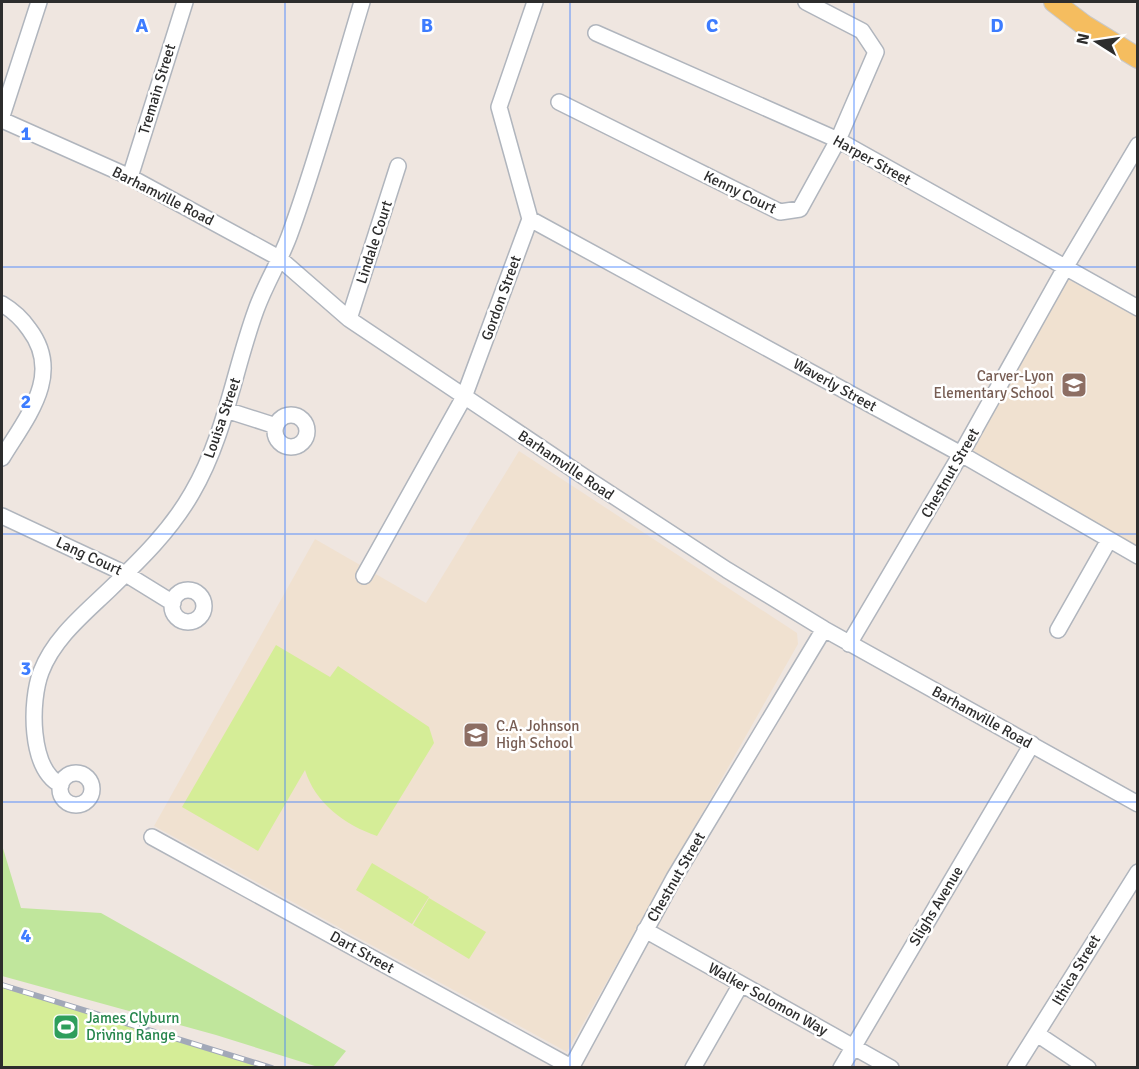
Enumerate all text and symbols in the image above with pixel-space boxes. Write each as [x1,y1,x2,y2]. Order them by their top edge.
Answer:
north arrow [1067,12,1127,72]
text: A [136,13,149,38]
text: B [421,13,433,38]
text: C [706,13,718,38]
text: D [990,13,1004,38]
text: N [1072,32,1094,47]
street label: Tremain Street [135,42,179,136]
text: 1 [21,121,32,146]
street label: Harper Street [830,131,914,189]
street label: Barhamville Road [109,163,217,229]
street label: Kenny Court [701,167,779,217]
street label: Lindale Court [352,198,396,286]
street label: Gordon Street [477,253,525,343]
street label: Waverly Street [790,355,880,415]
place label: Carver-Lyon Elementary School [933,367,1054,402]
school or university icon: Carver-Lyon Elementary School [1059,370,1089,400]
street label: Louisa Street [200,375,244,461]
text: 2 [21,389,31,414]
street label: Chestnut Street [917,425,983,521]
street label: Barhamville Road [515,426,617,504]
street label: Lang Court [53,533,125,579]
text: 3 [21,656,31,681]
street label: Barhamville Road [929,682,1035,752]
place label: C.A. Johnson High School [496,717,579,752]
school or university icon: C.A. Johnson High School [461,720,491,750]
street label: Chestnut Street [643,829,709,925]
street label: Slighs Avenue [905,863,967,949]
text: 4 [21,923,32,948]
street label: Dart Street [327,927,397,977]
street label: Ithica Street [1048,932,1104,1008]
street label: Walker Solomon Way [705,959,831,1039]
place label: James Clyburn Driving Range [86,1009,179,1044]
sports icon: James Clyburn Driving Range [51,1012,81,1042]

